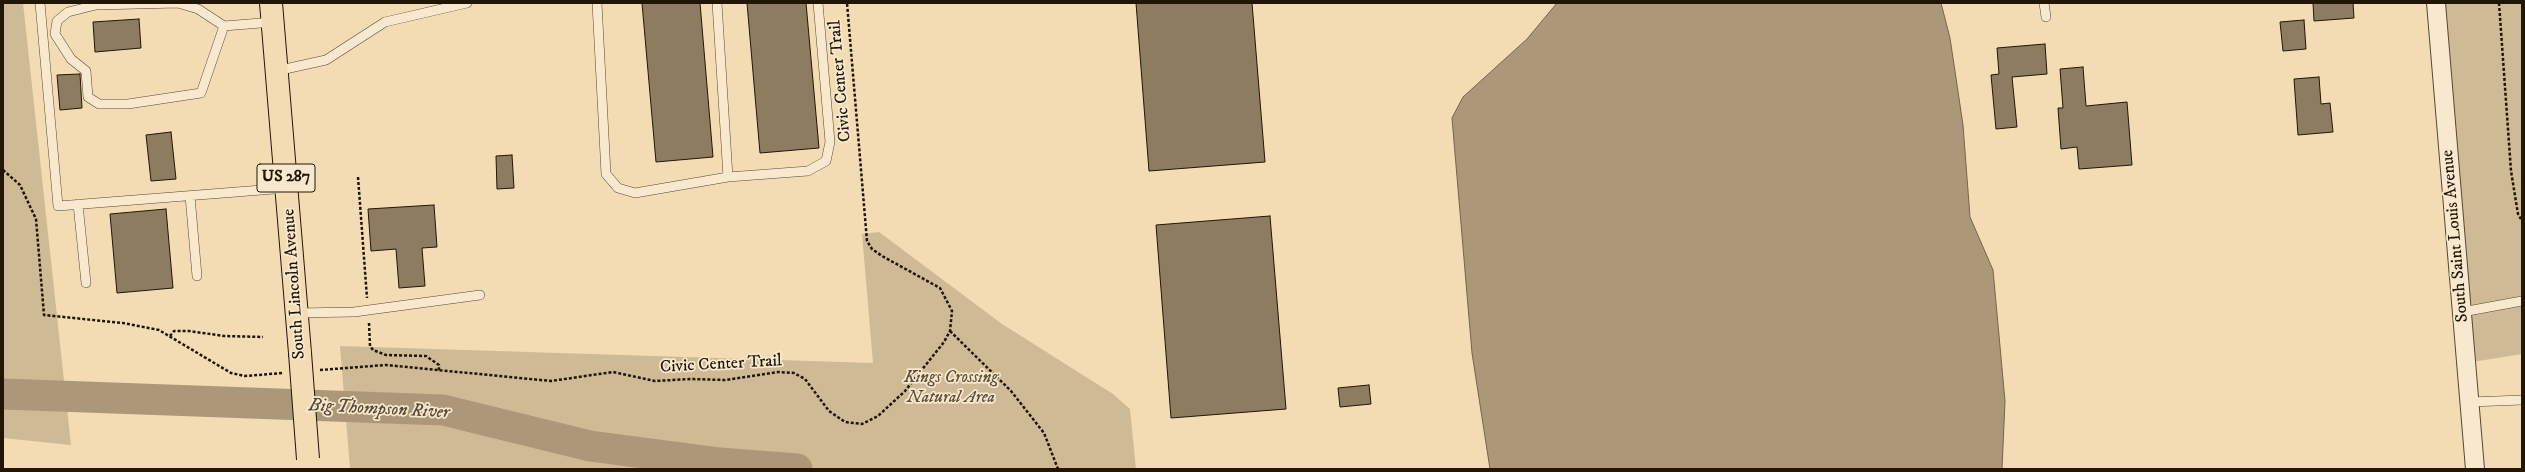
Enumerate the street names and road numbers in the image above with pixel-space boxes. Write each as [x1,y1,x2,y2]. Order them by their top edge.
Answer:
street label: Civic Center Trail [826,19,856,143]
street label: South Saint Louis Avenue [2438,149,2474,323]
road number: US 287 [257,164,315,192]
street label: South Lincoln Avenue [280,208,310,360]
street label: Civic Center Trail [659,352,783,378]

